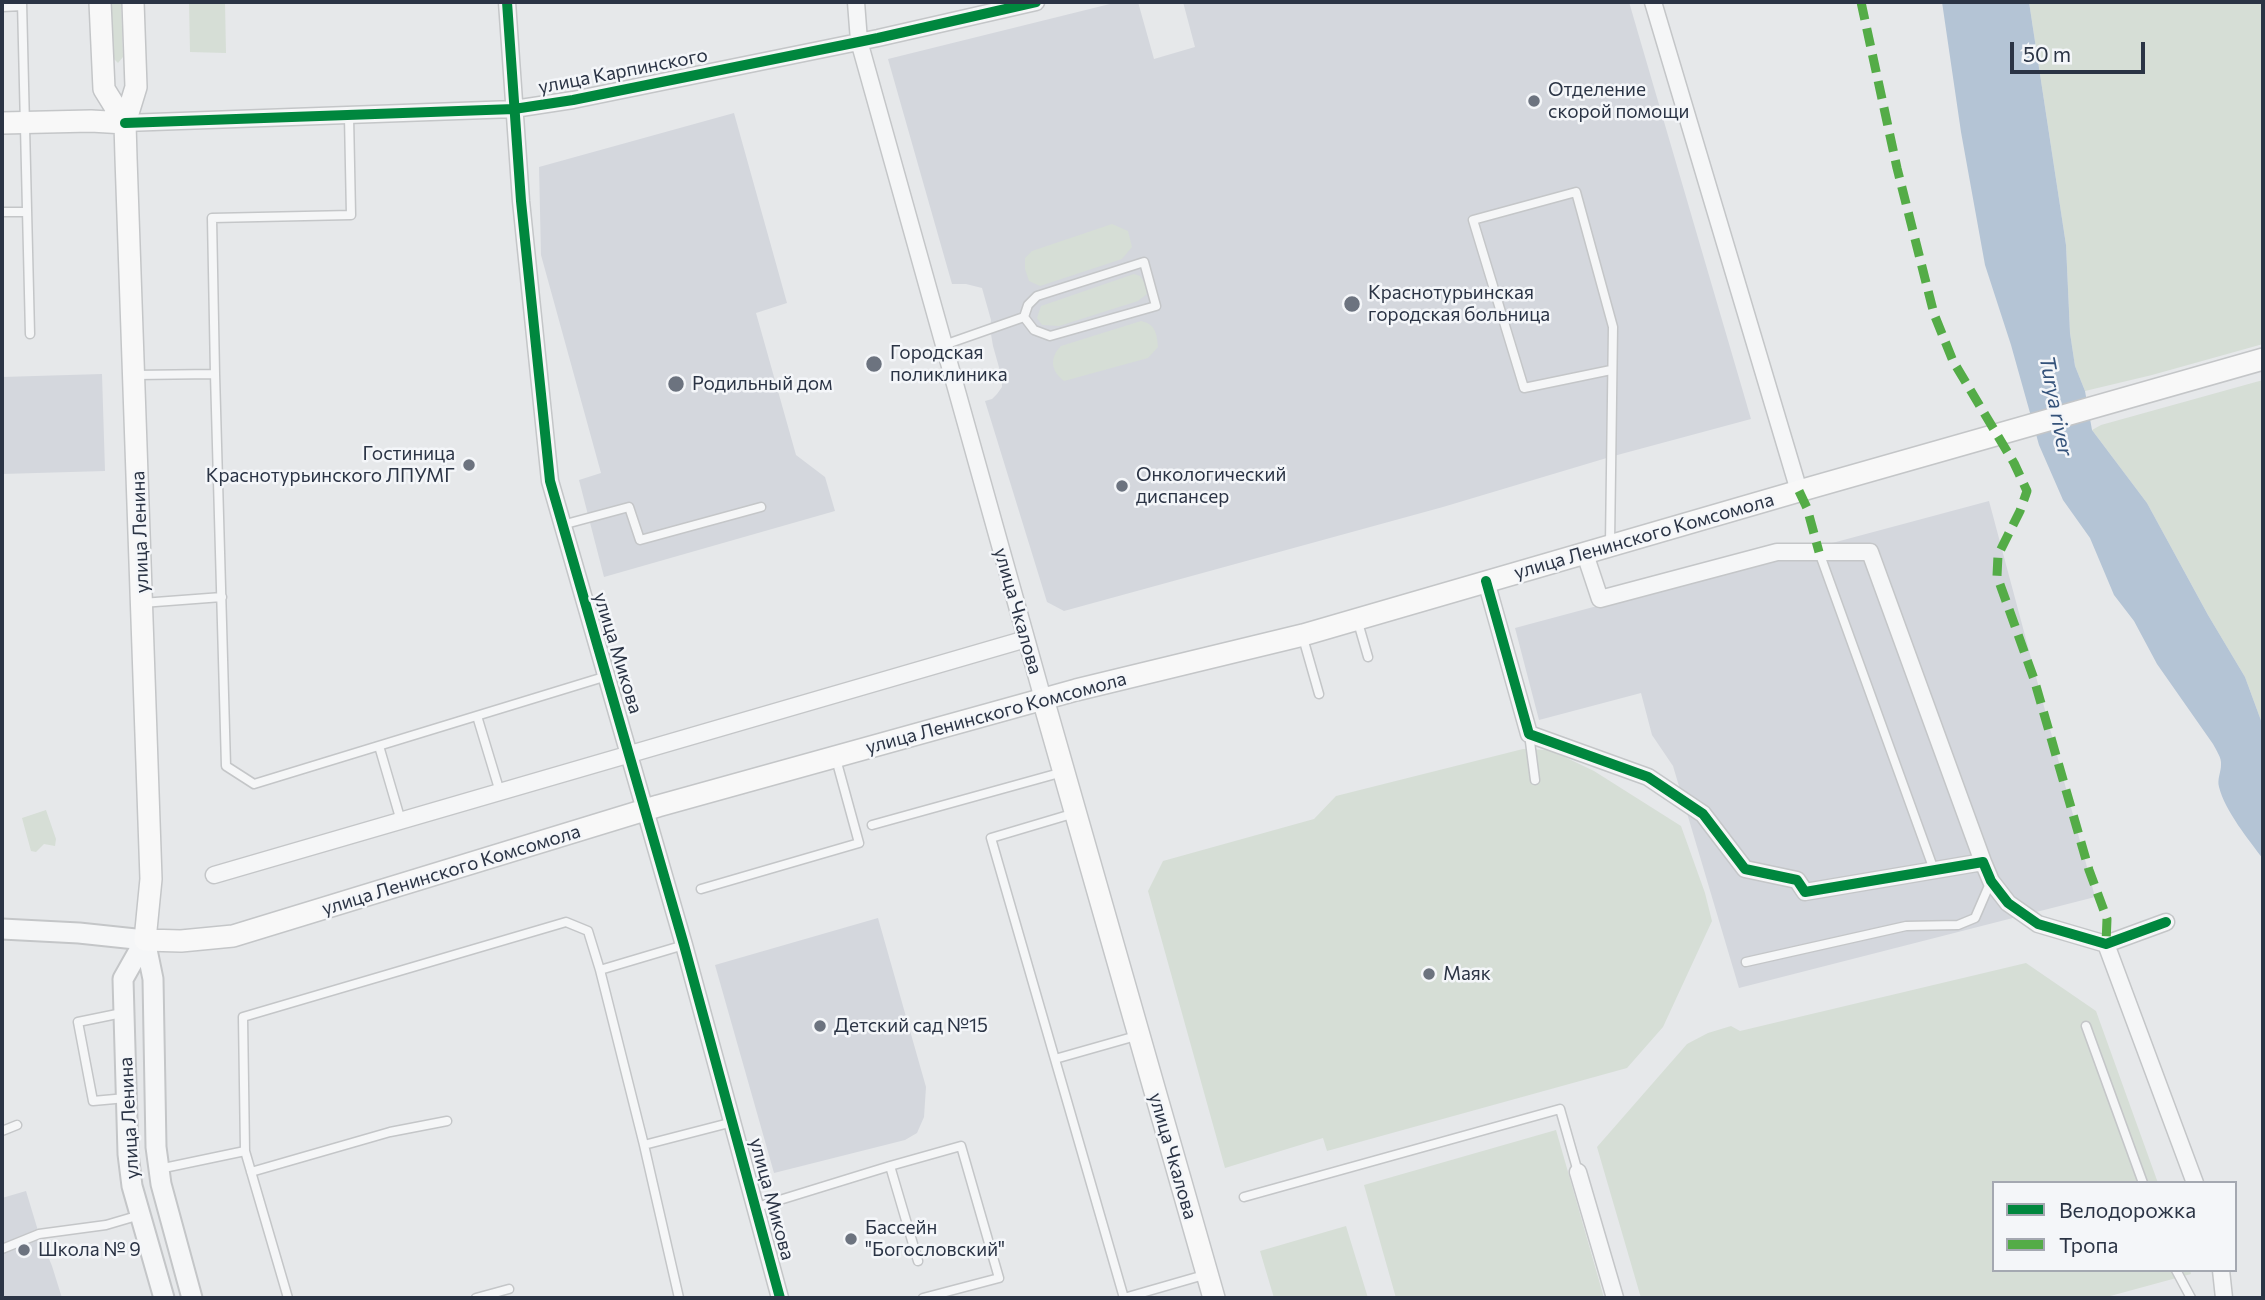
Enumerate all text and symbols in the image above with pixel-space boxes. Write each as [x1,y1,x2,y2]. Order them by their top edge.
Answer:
scale bar [2013,28,2148,72]
text: 50 m [2023,41,2071,66]
street label: улица Карпинского [536,43,710,99]
place label: Отделение скорой помощи [1548,79,1689,123]
marker: Отделение скорой помощи [1526,93,1542,109]
place label: Краснотурьинская городская больница [1368,282,1550,326]
marker: Краснотурьинская городская больница [1342,294,1362,314]
place label: Городская поликлиника [890,342,1008,386]
marker: Городская поликлиника [864,354,884,374]
water label: Turya river [2034,354,2078,458]
place label: Родильный дом [692,373,833,395]
marker: Родильный дом [666,374,686,394]
place label: Гостиница Краснотурьинского ЛПУМГ [206,443,455,487]
marker: Гостиница Краснотурьинского ЛПУМГ [461,457,477,473]
place label: Онкологический диспансер [1136,464,1286,508]
street label: улица Ленина [126,470,154,594]
marker: Онкологический диспансер [1114,478,1130,494]
street label: улица Ленинского Комсомола [1511,488,1777,584]
street label: улица Чкалова [989,545,1047,677]
street label: улица Микова [589,590,647,716]
street label: улица Ленинского Комсомола [863,667,1129,759]
street label: улица Ленинского Комсомола [319,820,583,920]
place label: Маяк [1443,963,1491,985]
marker: Маяк [1421,966,1437,982]
place label: Детский сад №15 [834,1015,988,1037]
marker: Детский сад №15 [812,1018,828,1034]
street label: улица Ленина [114,1056,144,1180]
street label: улица Чкалова [1144,1090,1202,1222]
street label: улица Микова [745,1135,799,1263]
legend [1992,1181,2237,1272]
text: Велодорожка [2059,1197,2196,1222]
place label: Бассейн "Богословский" [865,1217,1005,1261]
marker: Бассейн "Богословский" [843,1231,859,1247]
text: Тропа [2059,1232,2118,1257]
place label: Школа № 9 [38,1239,141,1261]
marker: Школа № 9 [16,1242,32,1258]

